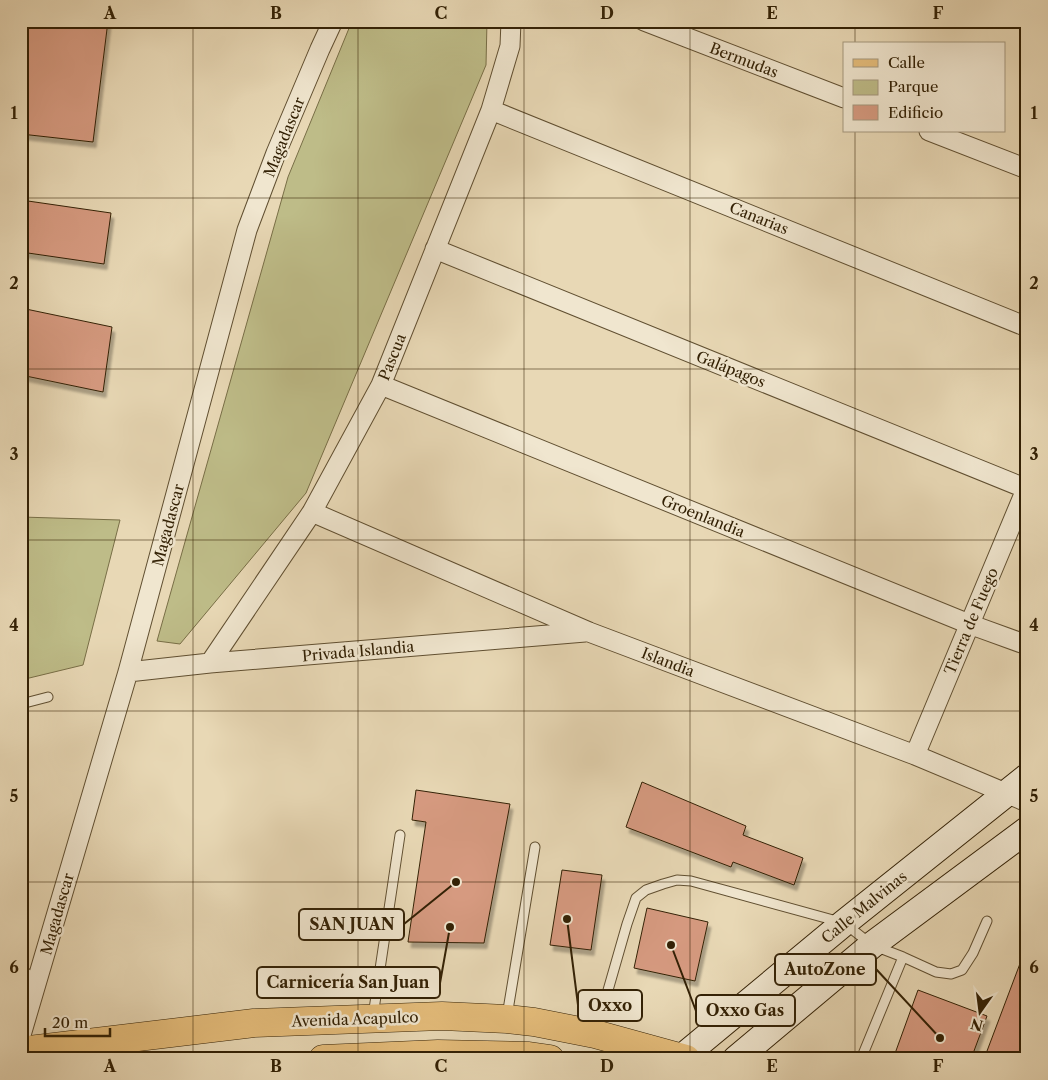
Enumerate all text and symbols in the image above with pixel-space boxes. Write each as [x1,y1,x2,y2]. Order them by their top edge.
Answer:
text: A [103,3,117,23]
text: B [270,3,282,23]
text: C [435,3,447,23]
text: D [600,3,614,23]
text: E [766,3,778,23]
text: F [933,3,944,23]
street label: Bermudas [707,38,781,82]
legend [843,42,1006,132]
text: Calle [888,53,925,72]
text: Parque [888,77,938,96]
street label: Magadascar [259,94,309,180]
text: 1 [10,103,18,123]
text: Edificio [888,103,943,122]
text: 1 [1030,103,1038,123]
street label: Canarias [727,198,791,238]
text: 2 [9,273,19,293]
text: 2 [1029,273,1039,293]
street label: Pascua [374,331,410,383]
street label: Galápagos [694,346,768,392]
text: 3 [9,444,19,464]
text: 3 [1029,444,1039,464]
street label: Magadascar [148,481,188,568]
street label: Groenlandia [658,491,748,541]
street label: Tierra de Fuego [940,565,1002,677]
text: 4 [9,615,19,635]
text: 4 [1029,615,1039,635]
street label: Privada Islandia [301,637,415,665]
street label: Islandia [639,643,697,681]
text: 5 [10,786,19,806]
text: 5 [1030,786,1039,806]
street label: Calle Malvinas [817,867,911,947]
street label: Magadascar [36,870,78,957]
callout: SAN JUAN [299,909,404,940]
text: SAN JUAN [309,914,395,934]
callout: AutoZone [775,954,876,985]
text: 6 [9,957,19,977]
text: 6 [1029,957,1039,977]
text: AutoZone [783,959,866,979]
callout: Carnicería San Juan [257,967,440,998]
text: Carnicería San Juan [266,972,430,992]
north arrow [956,988,1006,1038]
callout: Oxxo [578,990,642,1021]
text: Oxxo [588,995,632,1015]
callout: Oxxo Gas [696,995,795,1026]
text: Oxxo Gas [706,1000,784,1020]
scale bar [45,1005,110,1037]
street label: Avenida Acapulco [290,1007,419,1031]
text: 20 m [52,1013,88,1032]
text: N [969,1014,985,1035]
text: A [103,1056,117,1076]
text: B [270,1056,282,1076]
text: C [435,1056,447,1076]
text: D [600,1056,614,1076]
text: E [766,1056,778,1076]
text: F [933,1056,944,1076]

